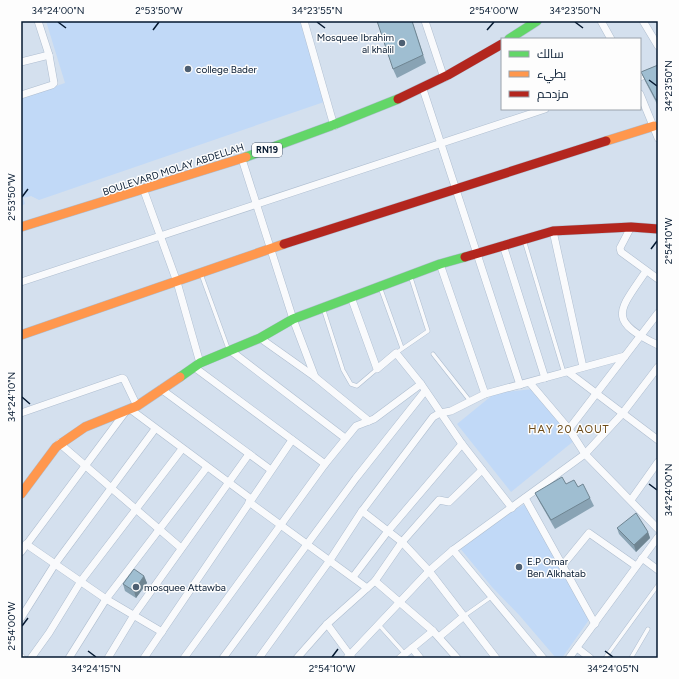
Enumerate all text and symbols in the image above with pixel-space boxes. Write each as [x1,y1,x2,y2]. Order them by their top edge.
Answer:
text: 34°24'00"N [32,4,84,17]
text: 2°53'50"W [135,4,183,17]
text: 34°23'55"N [292,4,342,17]
text: 2°54'00"W [470,4,519,17]
text: 34°23'50"N [549,4,601,17]
place label: Mosquee Ibrahim al khalil [317,31,394,56]
marker: Mosquee Ibrahim al khalil [397,38,407,48]
legend [501,38,641,110]
text: سالك [537,47,564,61]
text: 34°23'50"N [662,60,675,112]
place label: college Bader [196,63,257,76]
marker: college Bader [183,64,193,74]
text: بطيء [537,67,566,84]
text: مزدحم [537,87,569,102]
street label: BOULEVARD MOLAY ABDELLAH [101,140,245,199]
road number: RN19 [252,143,282,157]
text: 2°53'50"W [5,173,18,221]
text: 2°54'10"W [662,217,675,264]
text: 34°24'10"N [5,372,18,422]
district label: HAY 20 AOUT [528,423,610,436]
text: 34°24'00"N [662,464,675,516]
place label: E.P Omar Ben Alkhatab [527,555,586,580]
marker: E.P Omar Ben Alkhatab [514,562,524,572]
place label: mosquee Attawba [144,581,226,594]
marker: mosquee Attawba [131,582,141,592]
text: 2°54'00"W [5,601,18,650]
text: 34°24'15"N [71,662,121,675]
text: 2°54'10"W [309,662,356,675]
text: 34°24'05"N [587,662,639,675]

